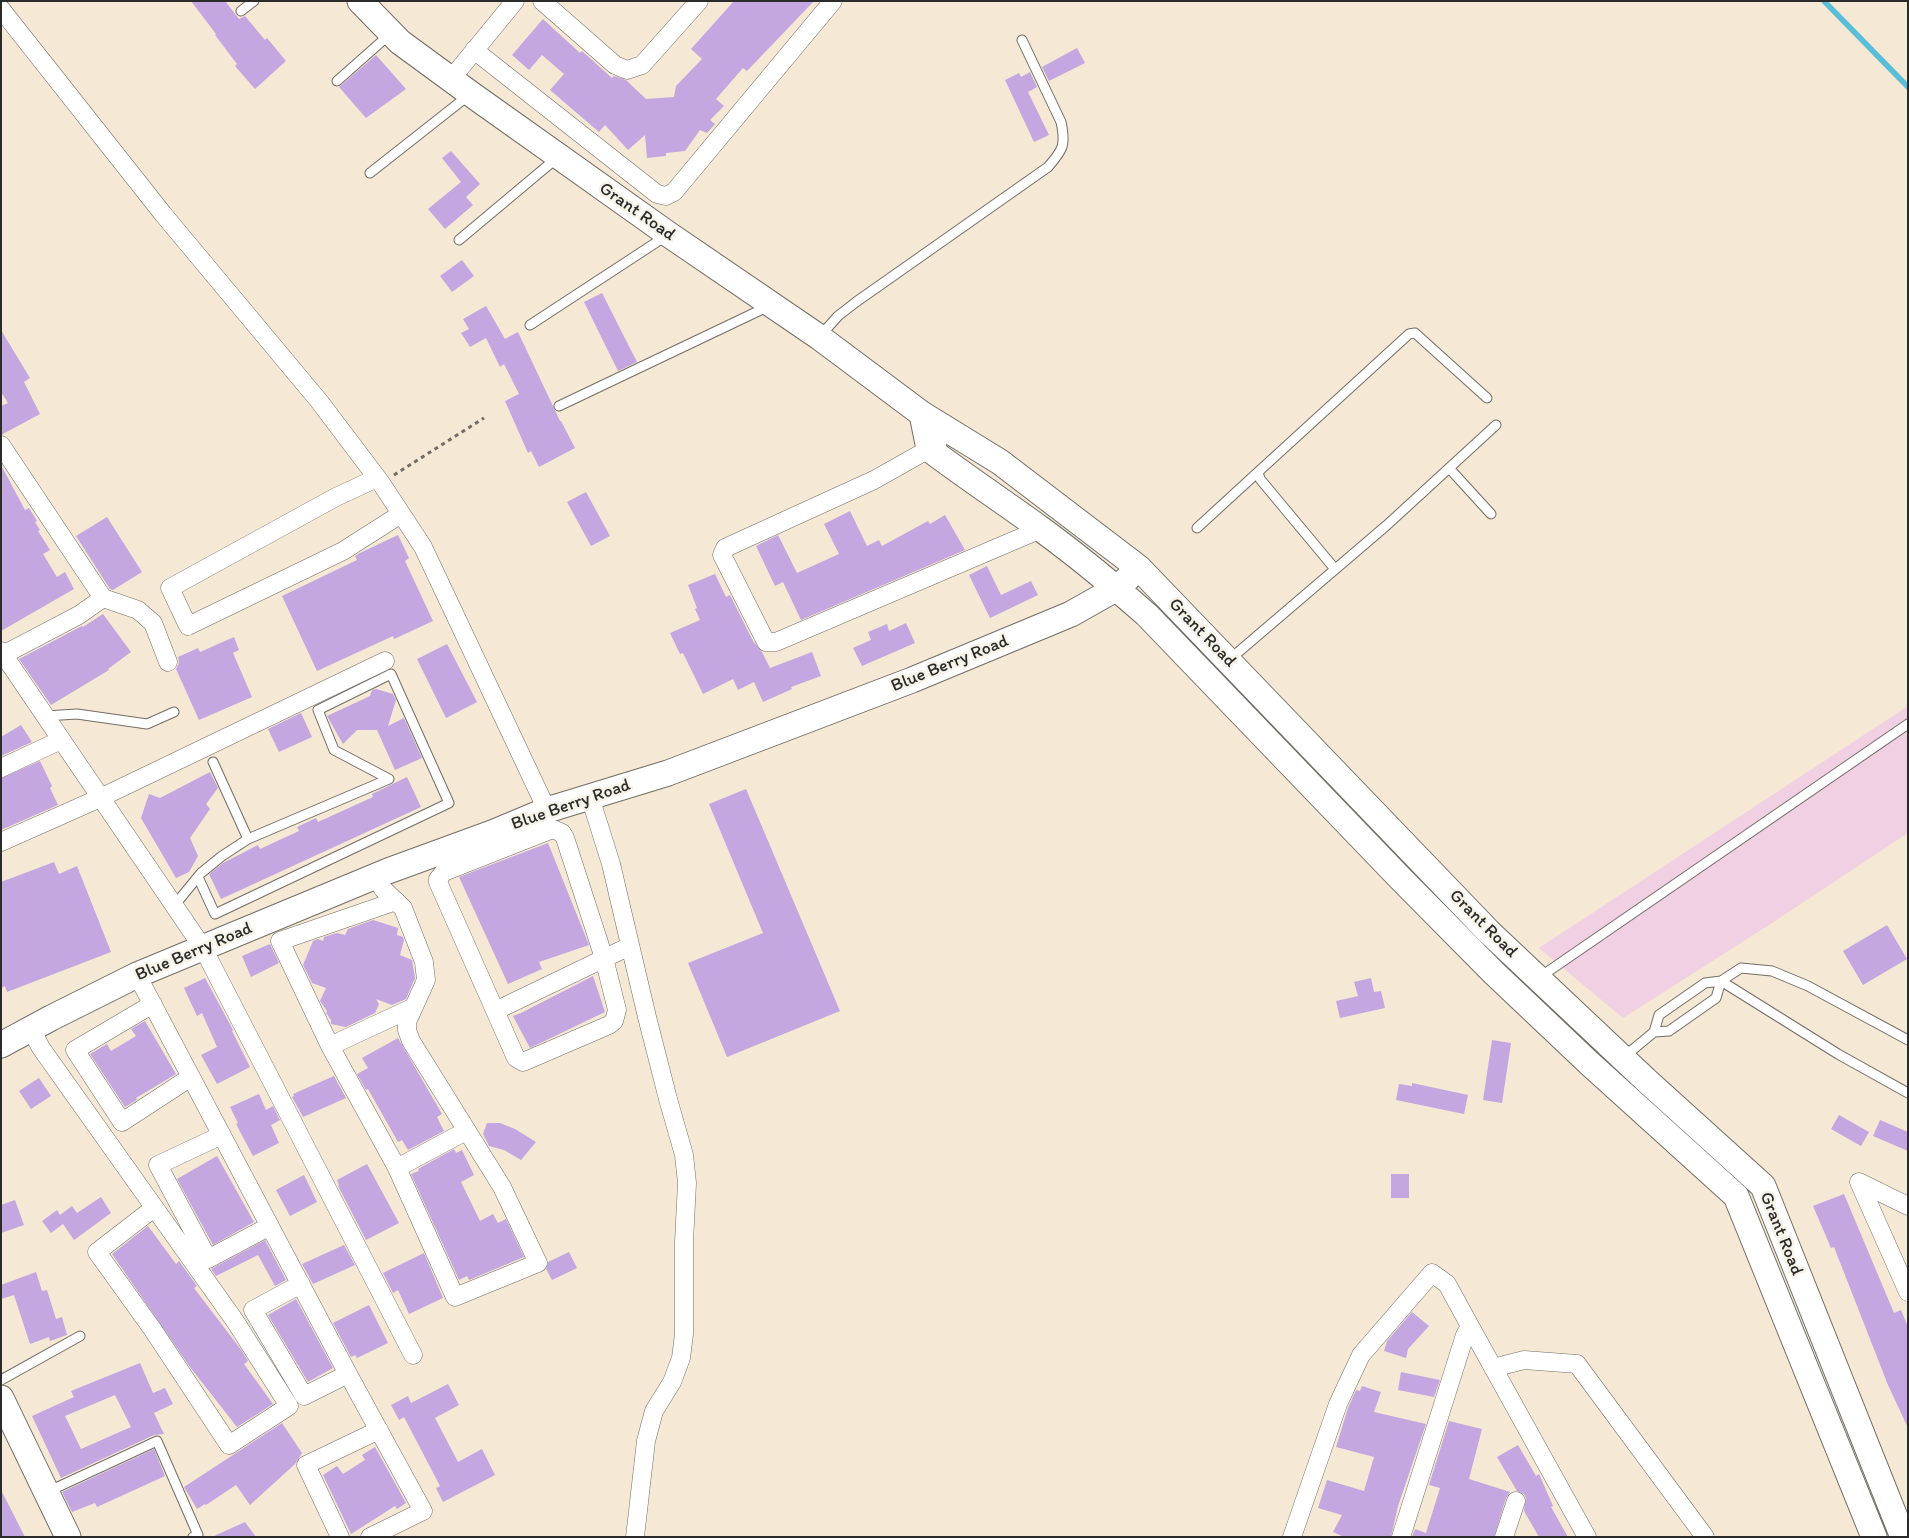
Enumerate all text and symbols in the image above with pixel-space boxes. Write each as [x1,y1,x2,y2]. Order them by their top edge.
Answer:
street label: Grant Road [595,178,679,246]
street label: Grant Road [1164,594,1240,672]
street label: Blue Berry Road [888,631,1012,697]
street label: Blue Berry Road [509,774,633,836]
street label: Grant Road [1444,885,1522,963]
street label: Blue Berry Road [132,918,256,986]
street label: Grant Road [1754,1189,1808,1279]

